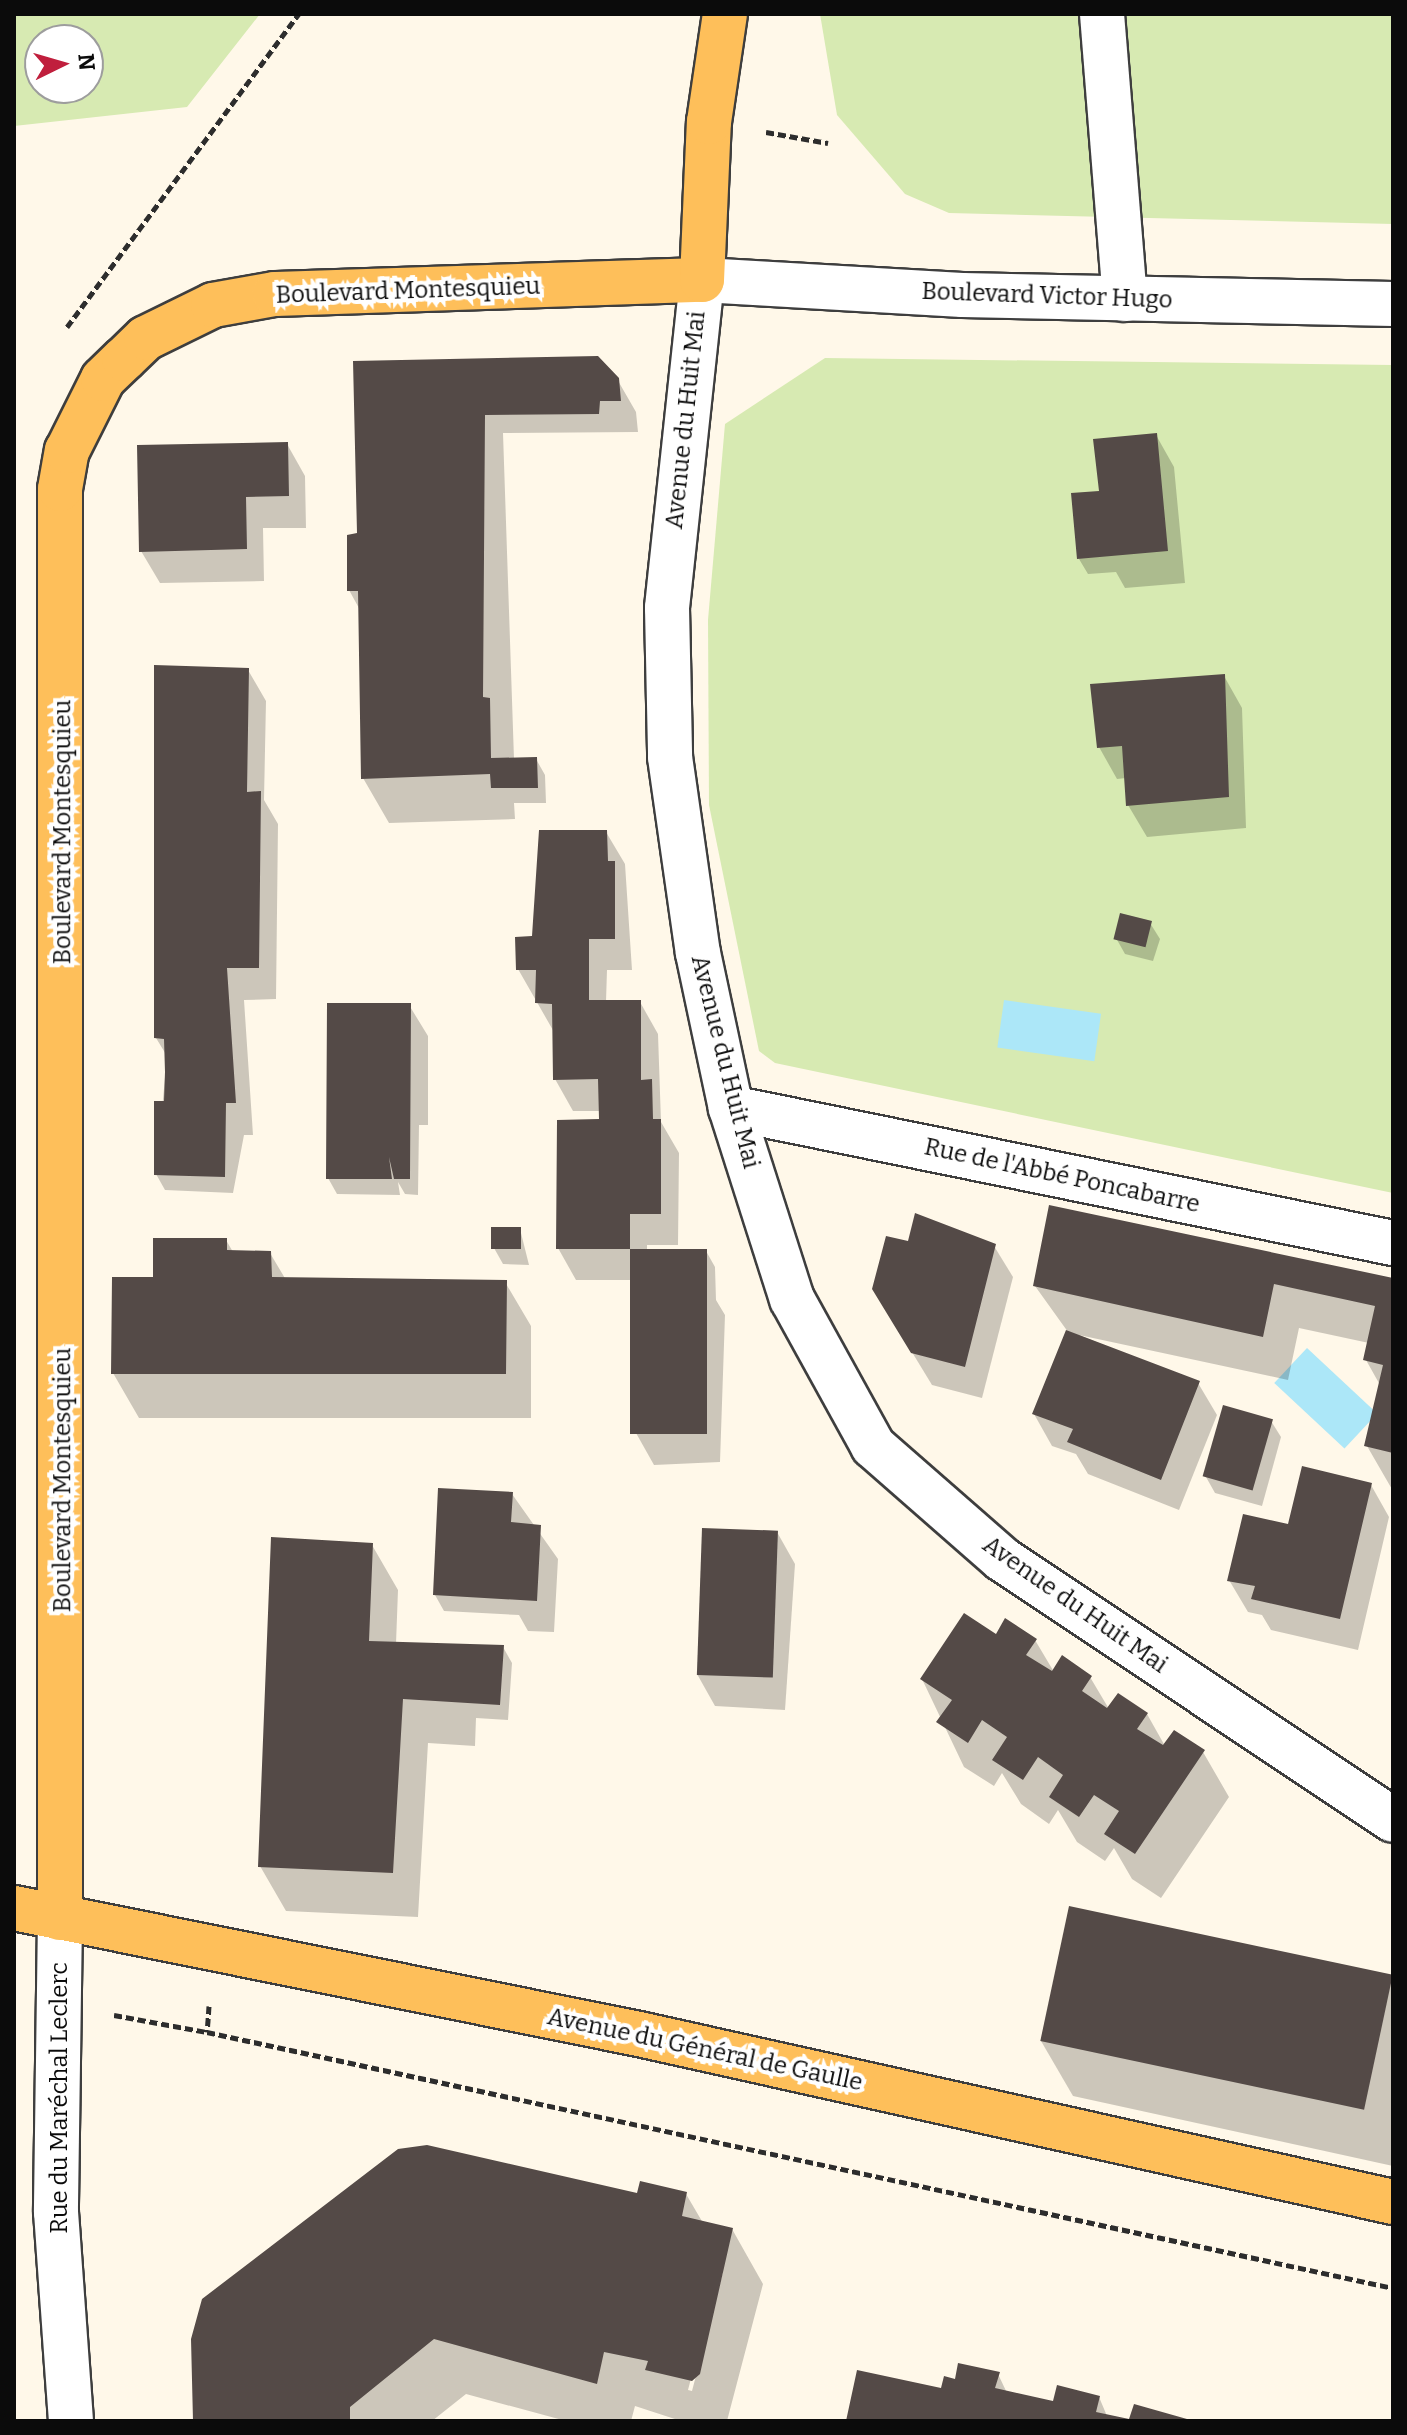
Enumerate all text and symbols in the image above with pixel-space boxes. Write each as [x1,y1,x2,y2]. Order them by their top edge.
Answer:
north arrow [24,24,104,104]
text: N [72,52,101,72]
street label: Boulevard Montesquieu [275,272,541,310]
street label: Boulevard Victor Hugo [921,277,1173,315]
street label: Avenue du Huit Mai [660,310,712,530]
street label: Boulevard Montesquieu [49,700,77,964]
street label: Avenue du Huit Mai [685,952,765,1172]
street label: Rue de l'Abbé Poncabarre [922,1133,1202,1219]
street label: Boulevard Montesquieu [49,1348,77,1612]
street label: Avenue du Huit Mai [977,1530,1173,1680]
street label: Rue du Maréchal Leclerc [46,1962,74,2234]
street label: Avenue du Général de Gaulle [545,2003,865,2097]

